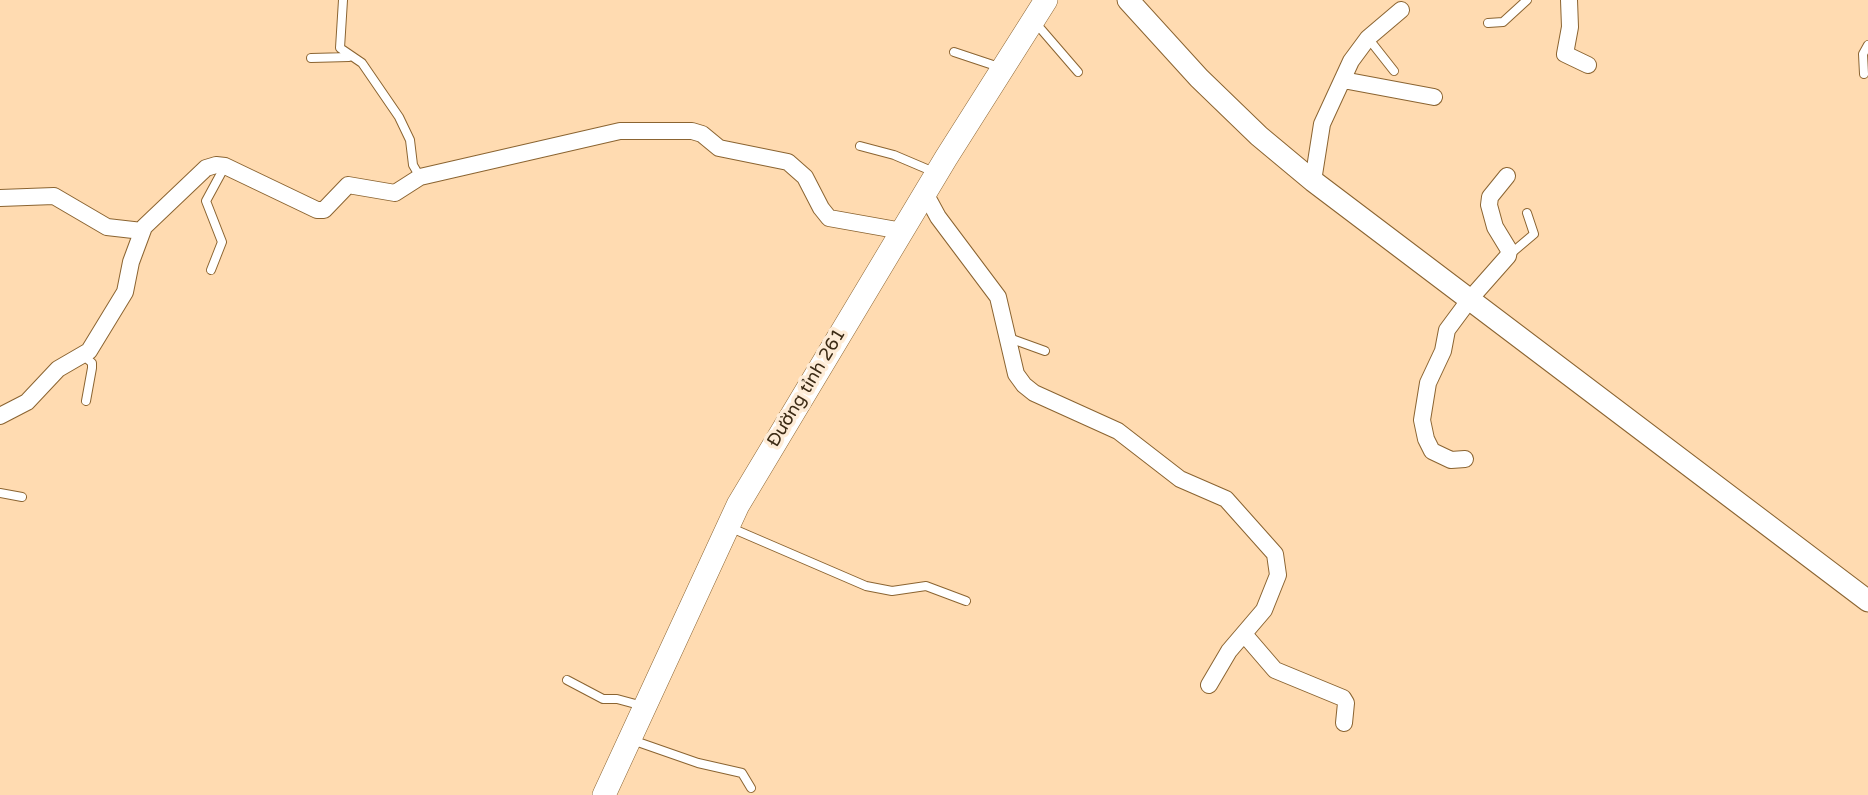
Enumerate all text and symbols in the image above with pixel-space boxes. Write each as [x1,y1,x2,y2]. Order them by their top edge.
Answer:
street label: Đường tỉnh 261 [763,325,851,451]

